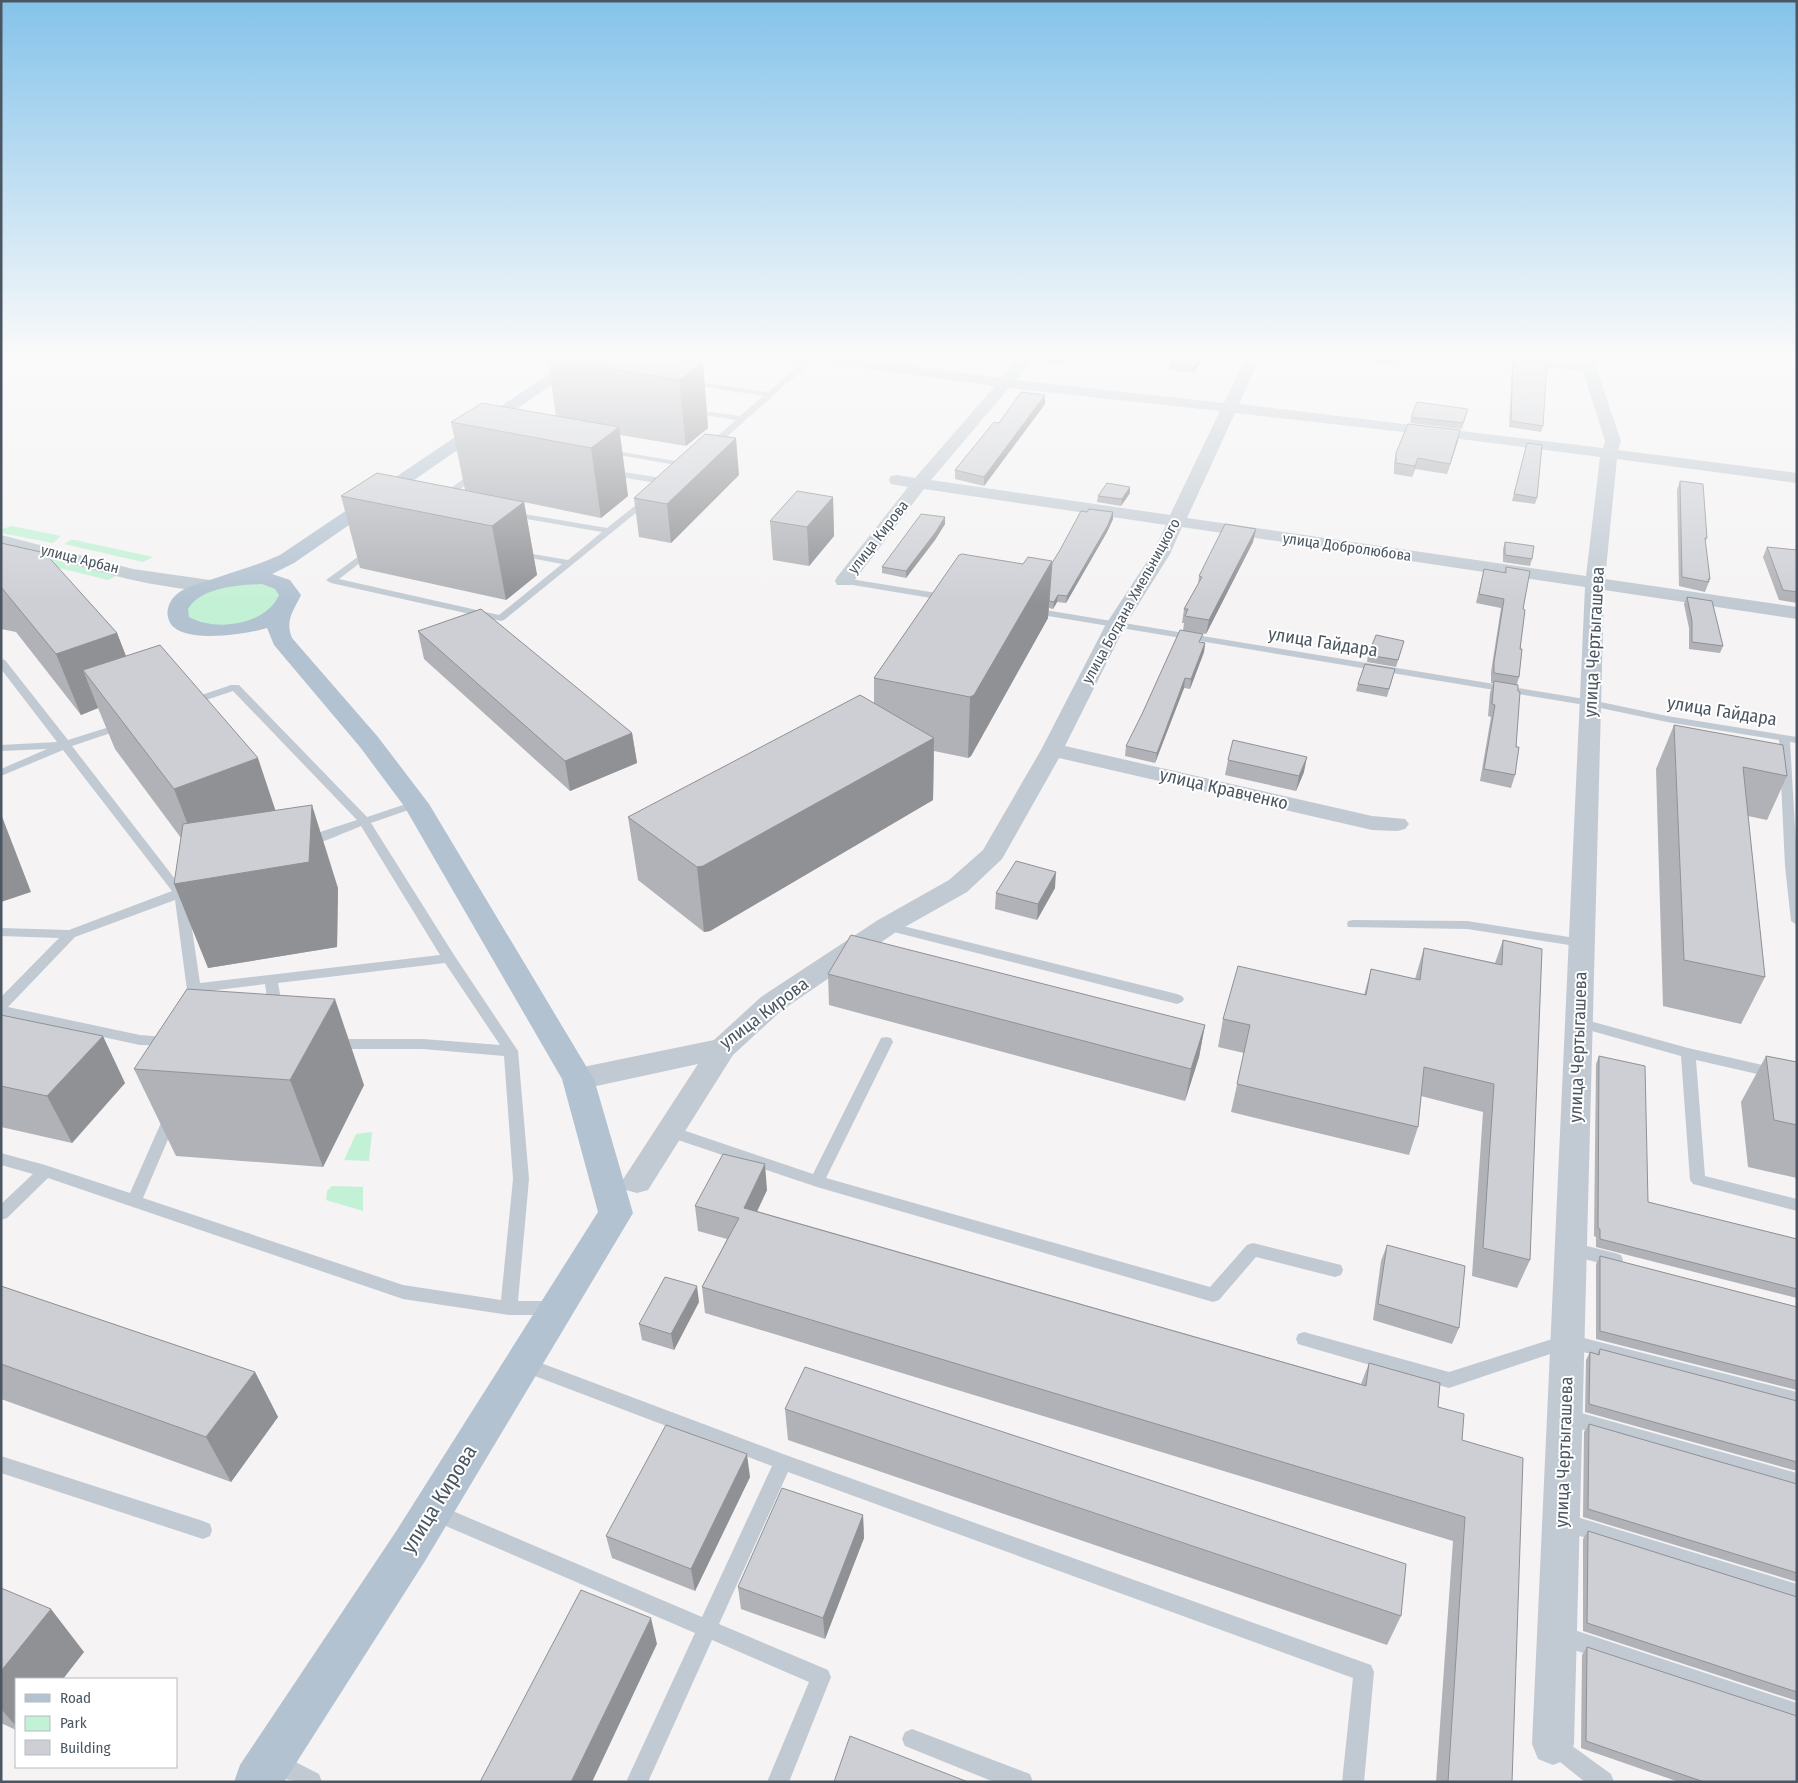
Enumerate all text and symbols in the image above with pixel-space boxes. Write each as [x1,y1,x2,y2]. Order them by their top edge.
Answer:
street label: улица Кирова [844,497,912,577]
street label: улица Богдана Хмельницкого [1078,515,1184,687]
street label: улица Добролюбова [1282,529,1412,565]
street label: улица Арбан [39,541,121,577]
street label: улица Чертыгашева [1579,566,1609,718]
street label: улица Гайдара [1267,622,1379,662]
street label: улица Гайдара [1666,691,1778,731]
street label: улица Кравченко [1158,764,1290,814]
street label: улица Чертыгашева [1564,971,1592,1123]
street label: улица Кирова [715,972,813,1053]
street label: улица Чертыгашева [1550,1376,1578,1528]
street label: улица Кирова [395,1440,483,1558]
legend [15,1678,178,1768]
text: Road [60,1689,91,1707]
text: Park [60,1714,87,1732]
text: Building [60,1739,111,1757]

